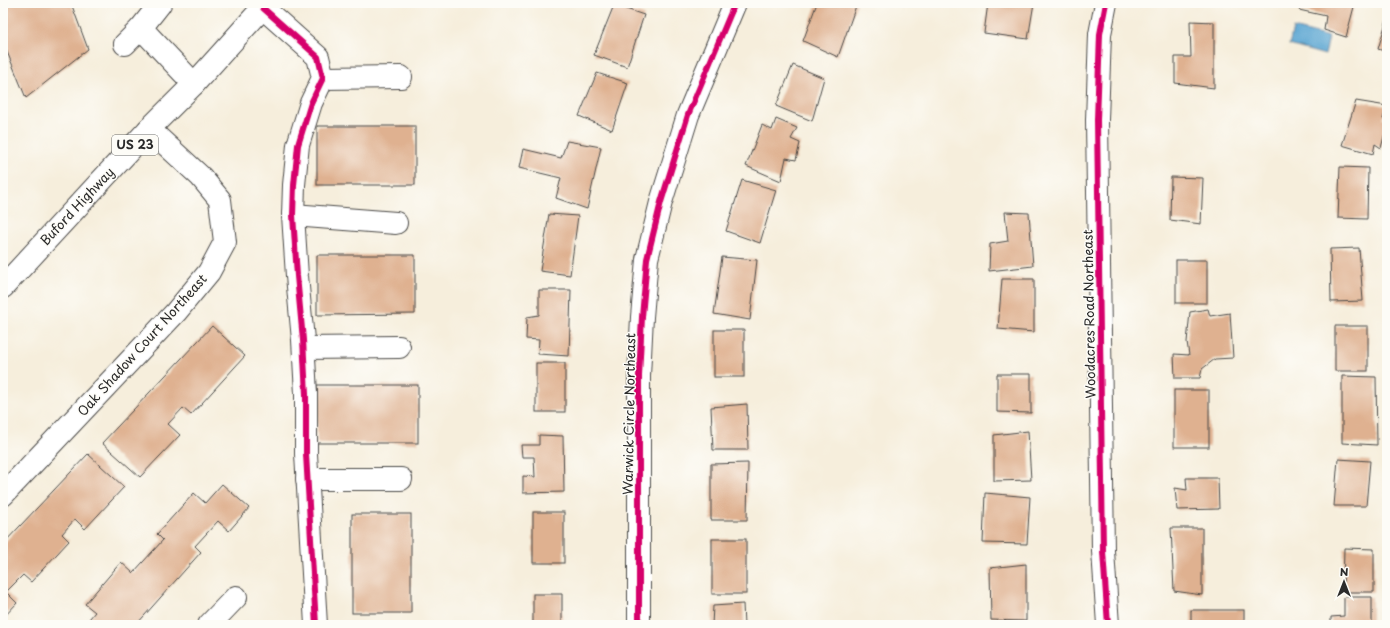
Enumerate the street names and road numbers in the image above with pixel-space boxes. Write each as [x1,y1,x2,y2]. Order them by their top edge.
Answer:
road number: US 23 [112,135,158,155]
street label: Buford Highway [35,162,118,249]
street label: Woodacres Road Northeast [1078,229,1099,399]
street label: Oak Shadow Court Northeast [73,269,211,420]
street label: Warwick Circle Northeast [618,333,639,495]

